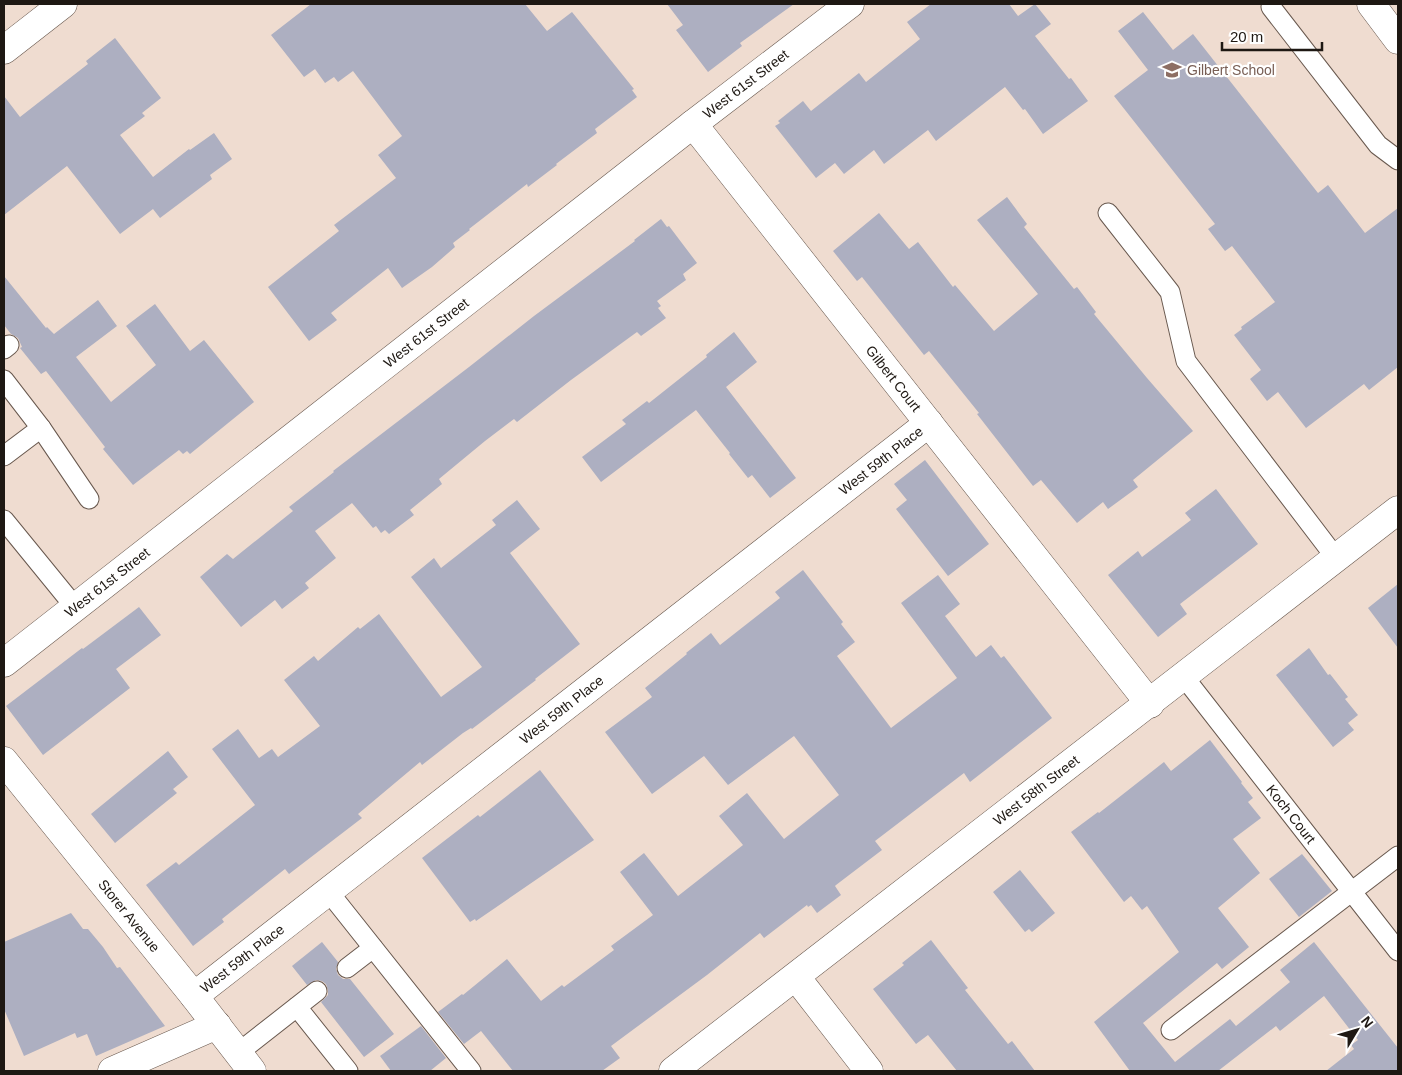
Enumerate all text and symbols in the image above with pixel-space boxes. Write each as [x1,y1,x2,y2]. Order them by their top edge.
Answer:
scale bar [1222,20,1322,52]
text: 20 m [1230,28,1263,45]
street label: West 61st Street [700,46,792,122]
school or university icon: Gilbert School [1161,59,1183,81]
place label: Gilbert School [1187,62,1275,78]
street label: West 61st Street [381,295,472,371]
street label: Gilbert Court [863,342,924,415]
street label: West 59th Place [836,423,926,498]
street label: West 61st Street [62,544,153,620]
street label: West 59th Place [516,672,607,747]
street label: West 58th Street [990,752,1082,828]
street label: Koch Court [1263,782,1319,847]
street label: Storer Avenue [95,876,163,955]
street label: West 59th Place [197,921,287,996]
north arrow [1332,1005,1382,1055]
text: N [1358,1013,1377,1031]

